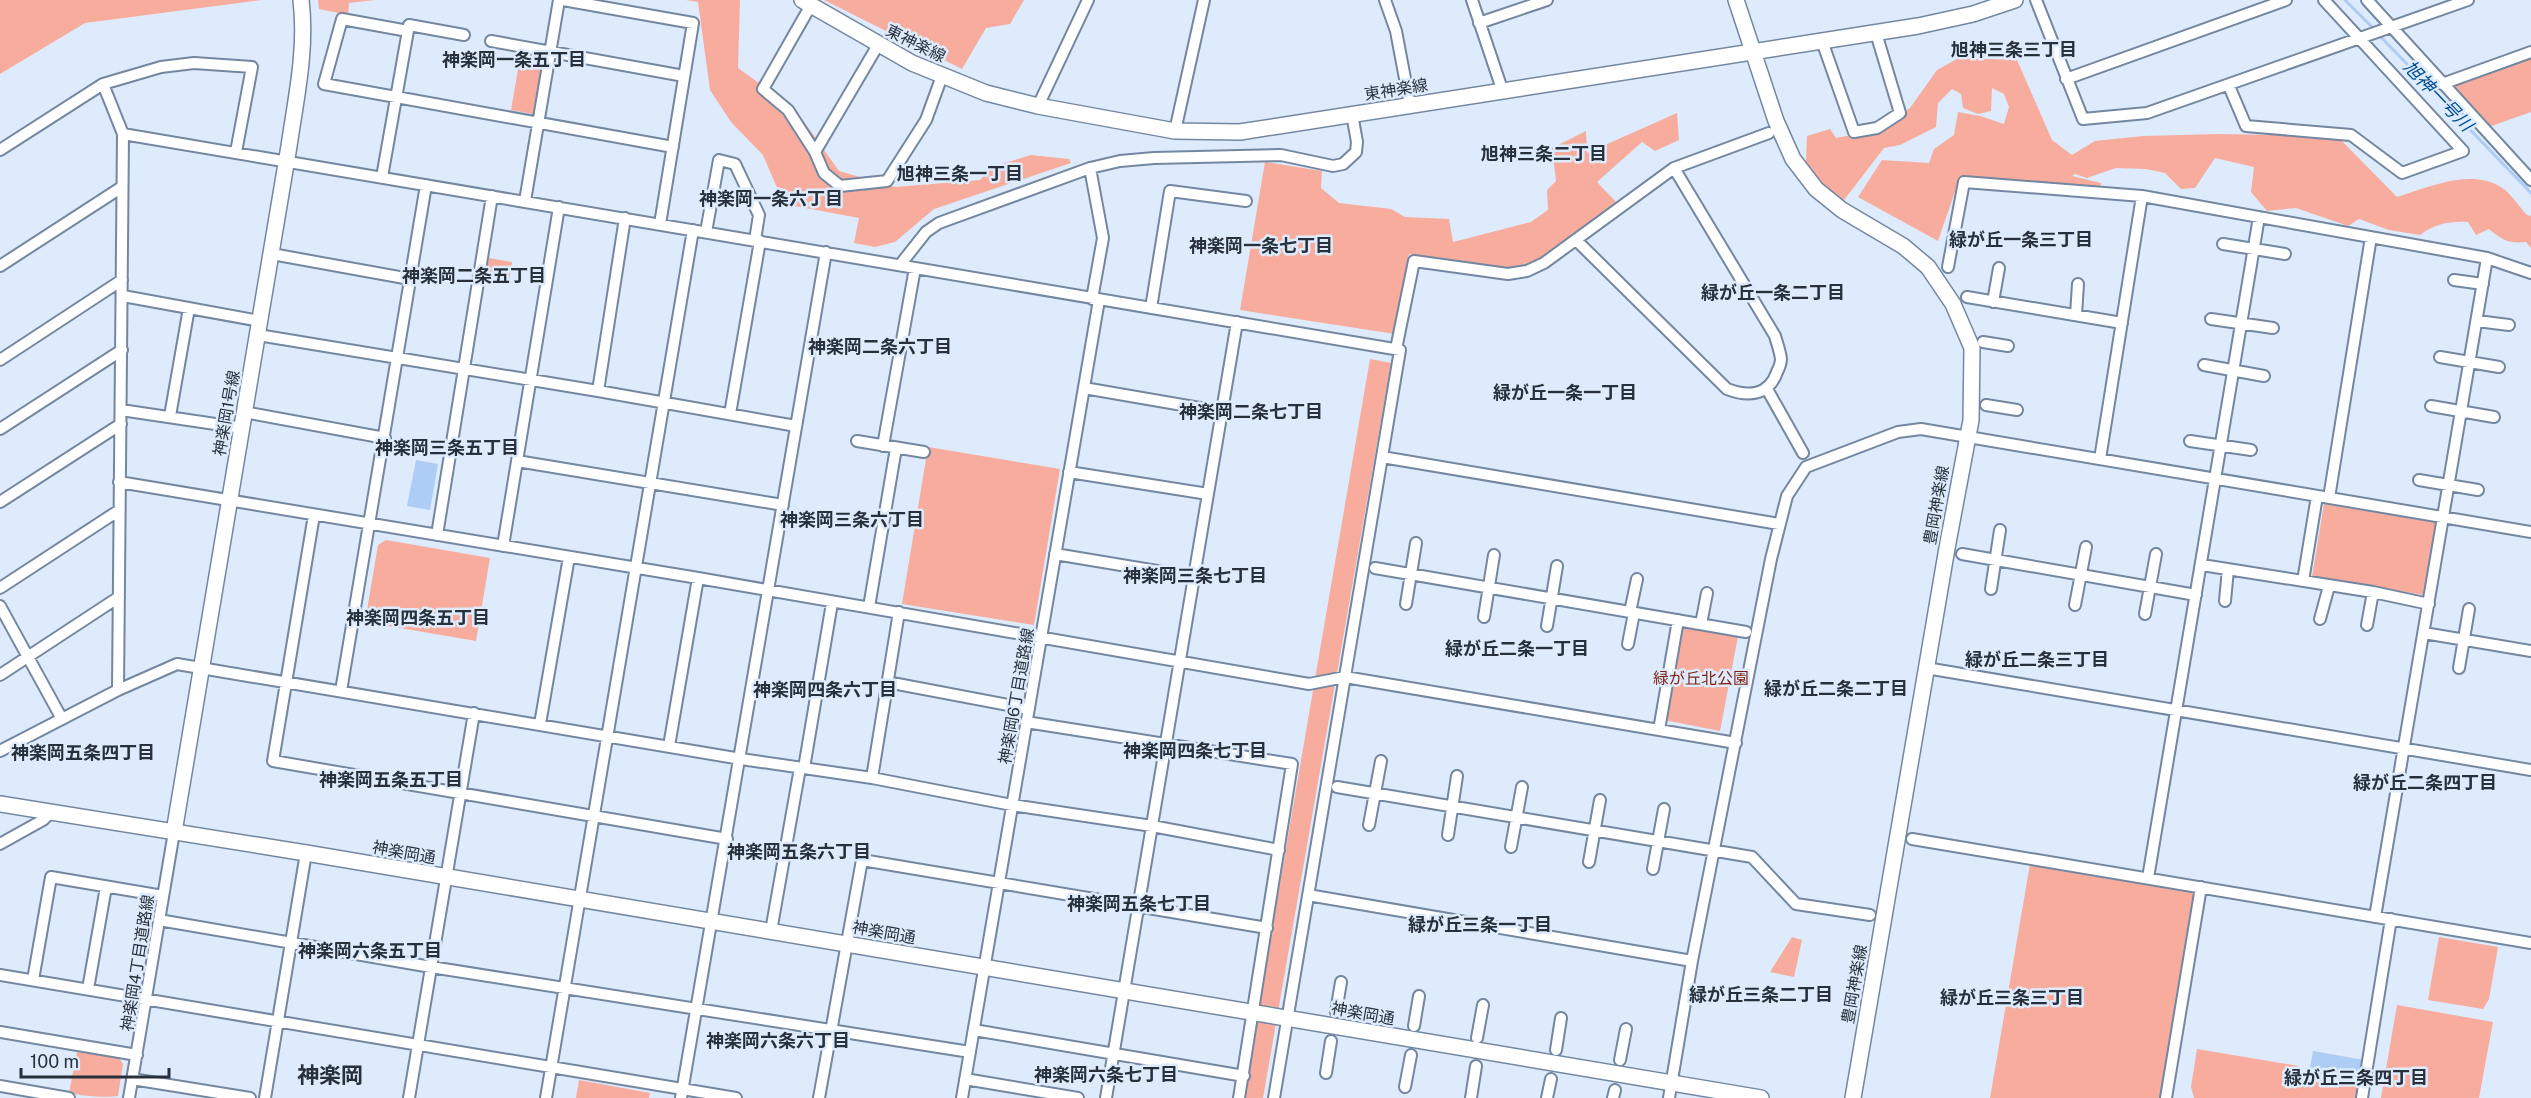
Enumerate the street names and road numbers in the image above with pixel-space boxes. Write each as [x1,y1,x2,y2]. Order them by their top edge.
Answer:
street label: 東神楽線 [883,21,949,66]
street label: 東神楽線 [1363,75,1429,104]
street label: 神楽岡1号線 [210,369,243,457]
street label: 豊岡神楽線 [1920,464,1953,546]
street label: 神楽岡6丁目道路線 [995,627,1038,766]
street label: 神楽岡通 [371,838,437,867]
street label: 神楽岡4丁目道路線 [117,893,158,1033]
street label: 神楽岡通 [851,918,917,947]
street label: 豊岡神楽線 [1838,943,1871,1025]
street label: 神楽岡通 [1330,999,1396,1028]

